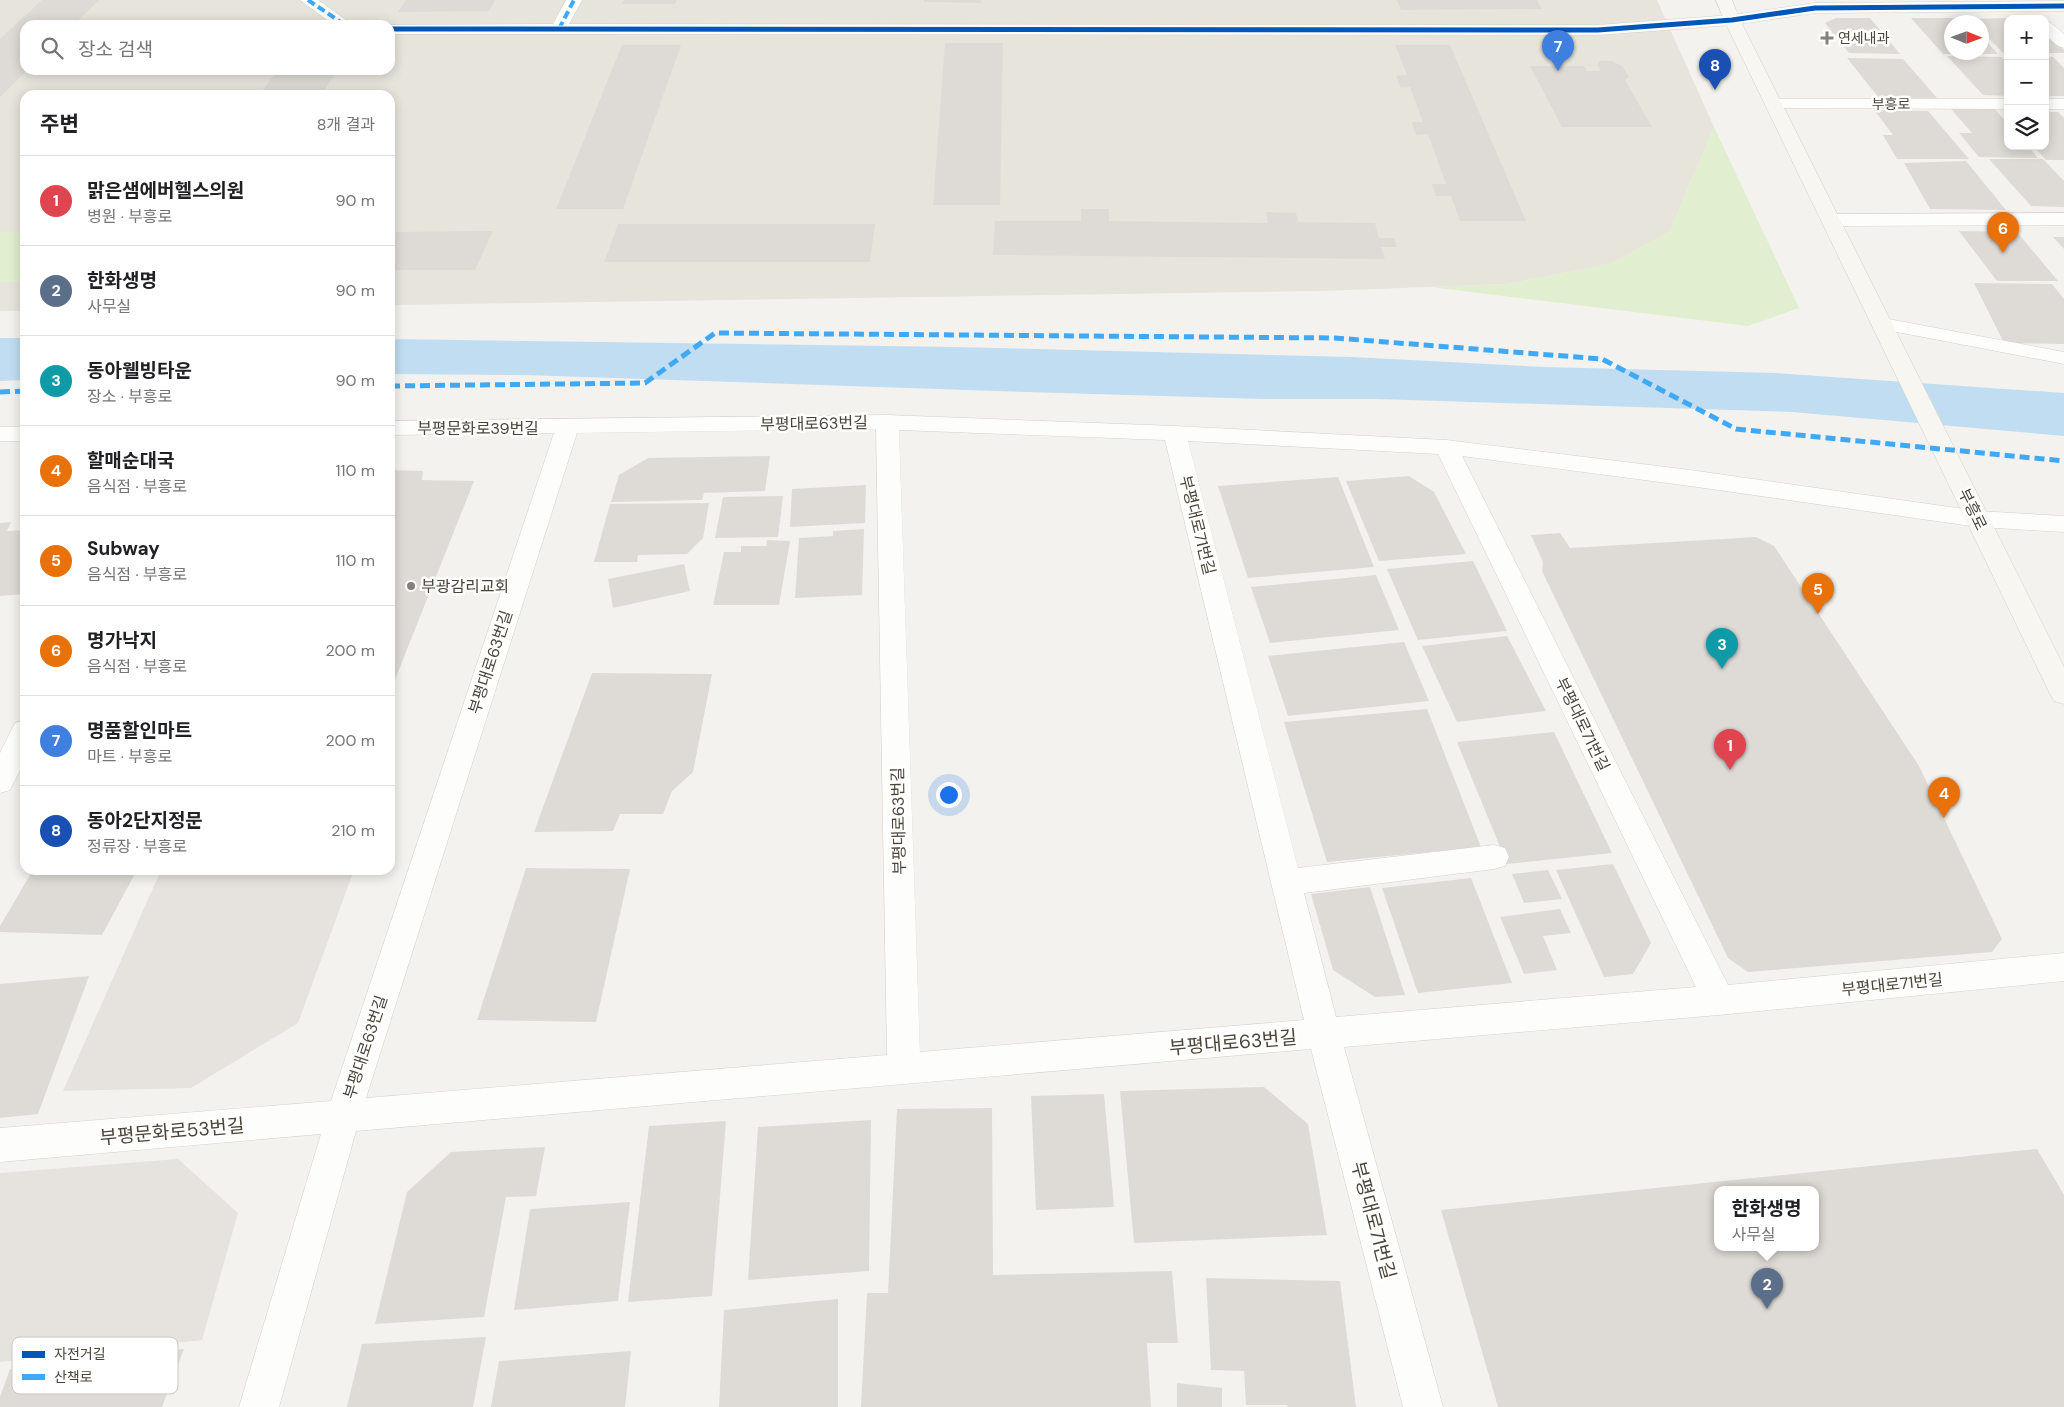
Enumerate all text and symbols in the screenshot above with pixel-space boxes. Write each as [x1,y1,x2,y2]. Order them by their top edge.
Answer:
north arrow [1944,15,1989,60]
map controls [2004,15,2049,150]
button: + [2004,15,2049,60]
search box [20,20,395,75]
place label: 연세내과 [1838,29,1890,47]
pin: 7 [1542,30,1574,71]
marker: 연세내과 [1820,31,1834,45]
icon: search [38,34,66,62]
text: 장소 검색 [78,37,153,62]
pin: 8 [1699,49,1731,90]
button: − [2004,60,2049,105]
street label: 부흥로 [1872,95,1910,113]
button: layers [2004,105,2049,150]
text: 주변 [40,110,79,138]
text: 8개 결과 [317,114,375,135]
text: 맑은샘에버헬스의원 [87,178,244,203]
text: 1 [53,190,59,211]
text: 90 m [335,190,375,211]
text: 병원 · 부흥로 [87,206,172,227]
pin: 6 [1987,212,2019,253]
text: 한화생명 [87,268,157,293]
text: 2 [51,280,61,301]
text: 90 m [335,280,375,301]
text: 사무실 [87,296,131,317]
text: 동아웰빙타운 [87,358,192,383]
text: 3 [51,370,61,391]
text: 90 m [335,370,375,391]
text: 장소 · 부흥로 [87,386,172,407]
street label: 부평대로63번길 [760,412,868,435]
street label: 부평문화로39번길 [417,418,539,439]
text: 할매순대국 [87,448,174,473]
text: 4 [51,460,61,481]
text: 110 m [336,460,375,481]
street label: 부평대로71번길 [1175,473,1220,577]
text: 음식점 · 부흥로 [87,476,187,497]
street label: 부흥로 [1953,485,1992,534]
text: Subway [87,536,160,561]
text: 5 [51,550,61,571]
text: 110 m [336,550,375,571]
text: 음식점 · 부흥로 [87,564,187,585]
pin: 5 [1802,573,1834,614]
place label: 부광감리교회 [421,576,509,597]
marker: 부광감리교회 [405,580,417,592]
street label: 부평대로63번길 [464,608,517,717]
text: 명가낙지 [87,628,157,653]
pin: 3 [1706,628,1738,669]
text: 6 [51,640,61,661]
text: 200 m [326,640,375,661]
text: 음식점 · 부흥로 [87,656,187,677]
street label: 부평대로71번길 [1551,674,1614,775]
text: 명품할인마트 [87,718,192,743]
pin: 1 [1714,729,1746,770]
text: 7 [52,730,60,751]
text: 200 m [326,730,375,751]
text: 마트 · 부흥로 [87,746,172,767]
street label: 부평대로63번길 [887,767,910,875]
pin: 4 [1928,777,1960,818]
your location [936,782,962,808]
text: 동아2단지정문 [87,808,203,833]
text: 8 [51,820,61,841]
text: 210 m [331,820,375,841]
text: 정류장 · 부흥로 [87,836,187,857]
street label: 부평대로71번길 [1840,969,1944,1000]
street label: 부평대로63번길 [339,993,392,1102]
street label: 부평대로63번길 [1168,1024,1298,1061]
street label: 부평문화로53번길 [99,1113,245,1150]
street label: 부평대로71번길 [1346,1158,1401,1282]
popup [1714,1186,1819,1251]
text: 한화생명 [1732,1196,1801,1221]
text: 사무실 [1732,1224,1776,1245]
pin: 2 [1751,1268,1783,1309]
legend [12,1337,178,1394]
text: 자전거길 [54,1345,106,1363]
text: 산책로 [54,1368,93,1386]

